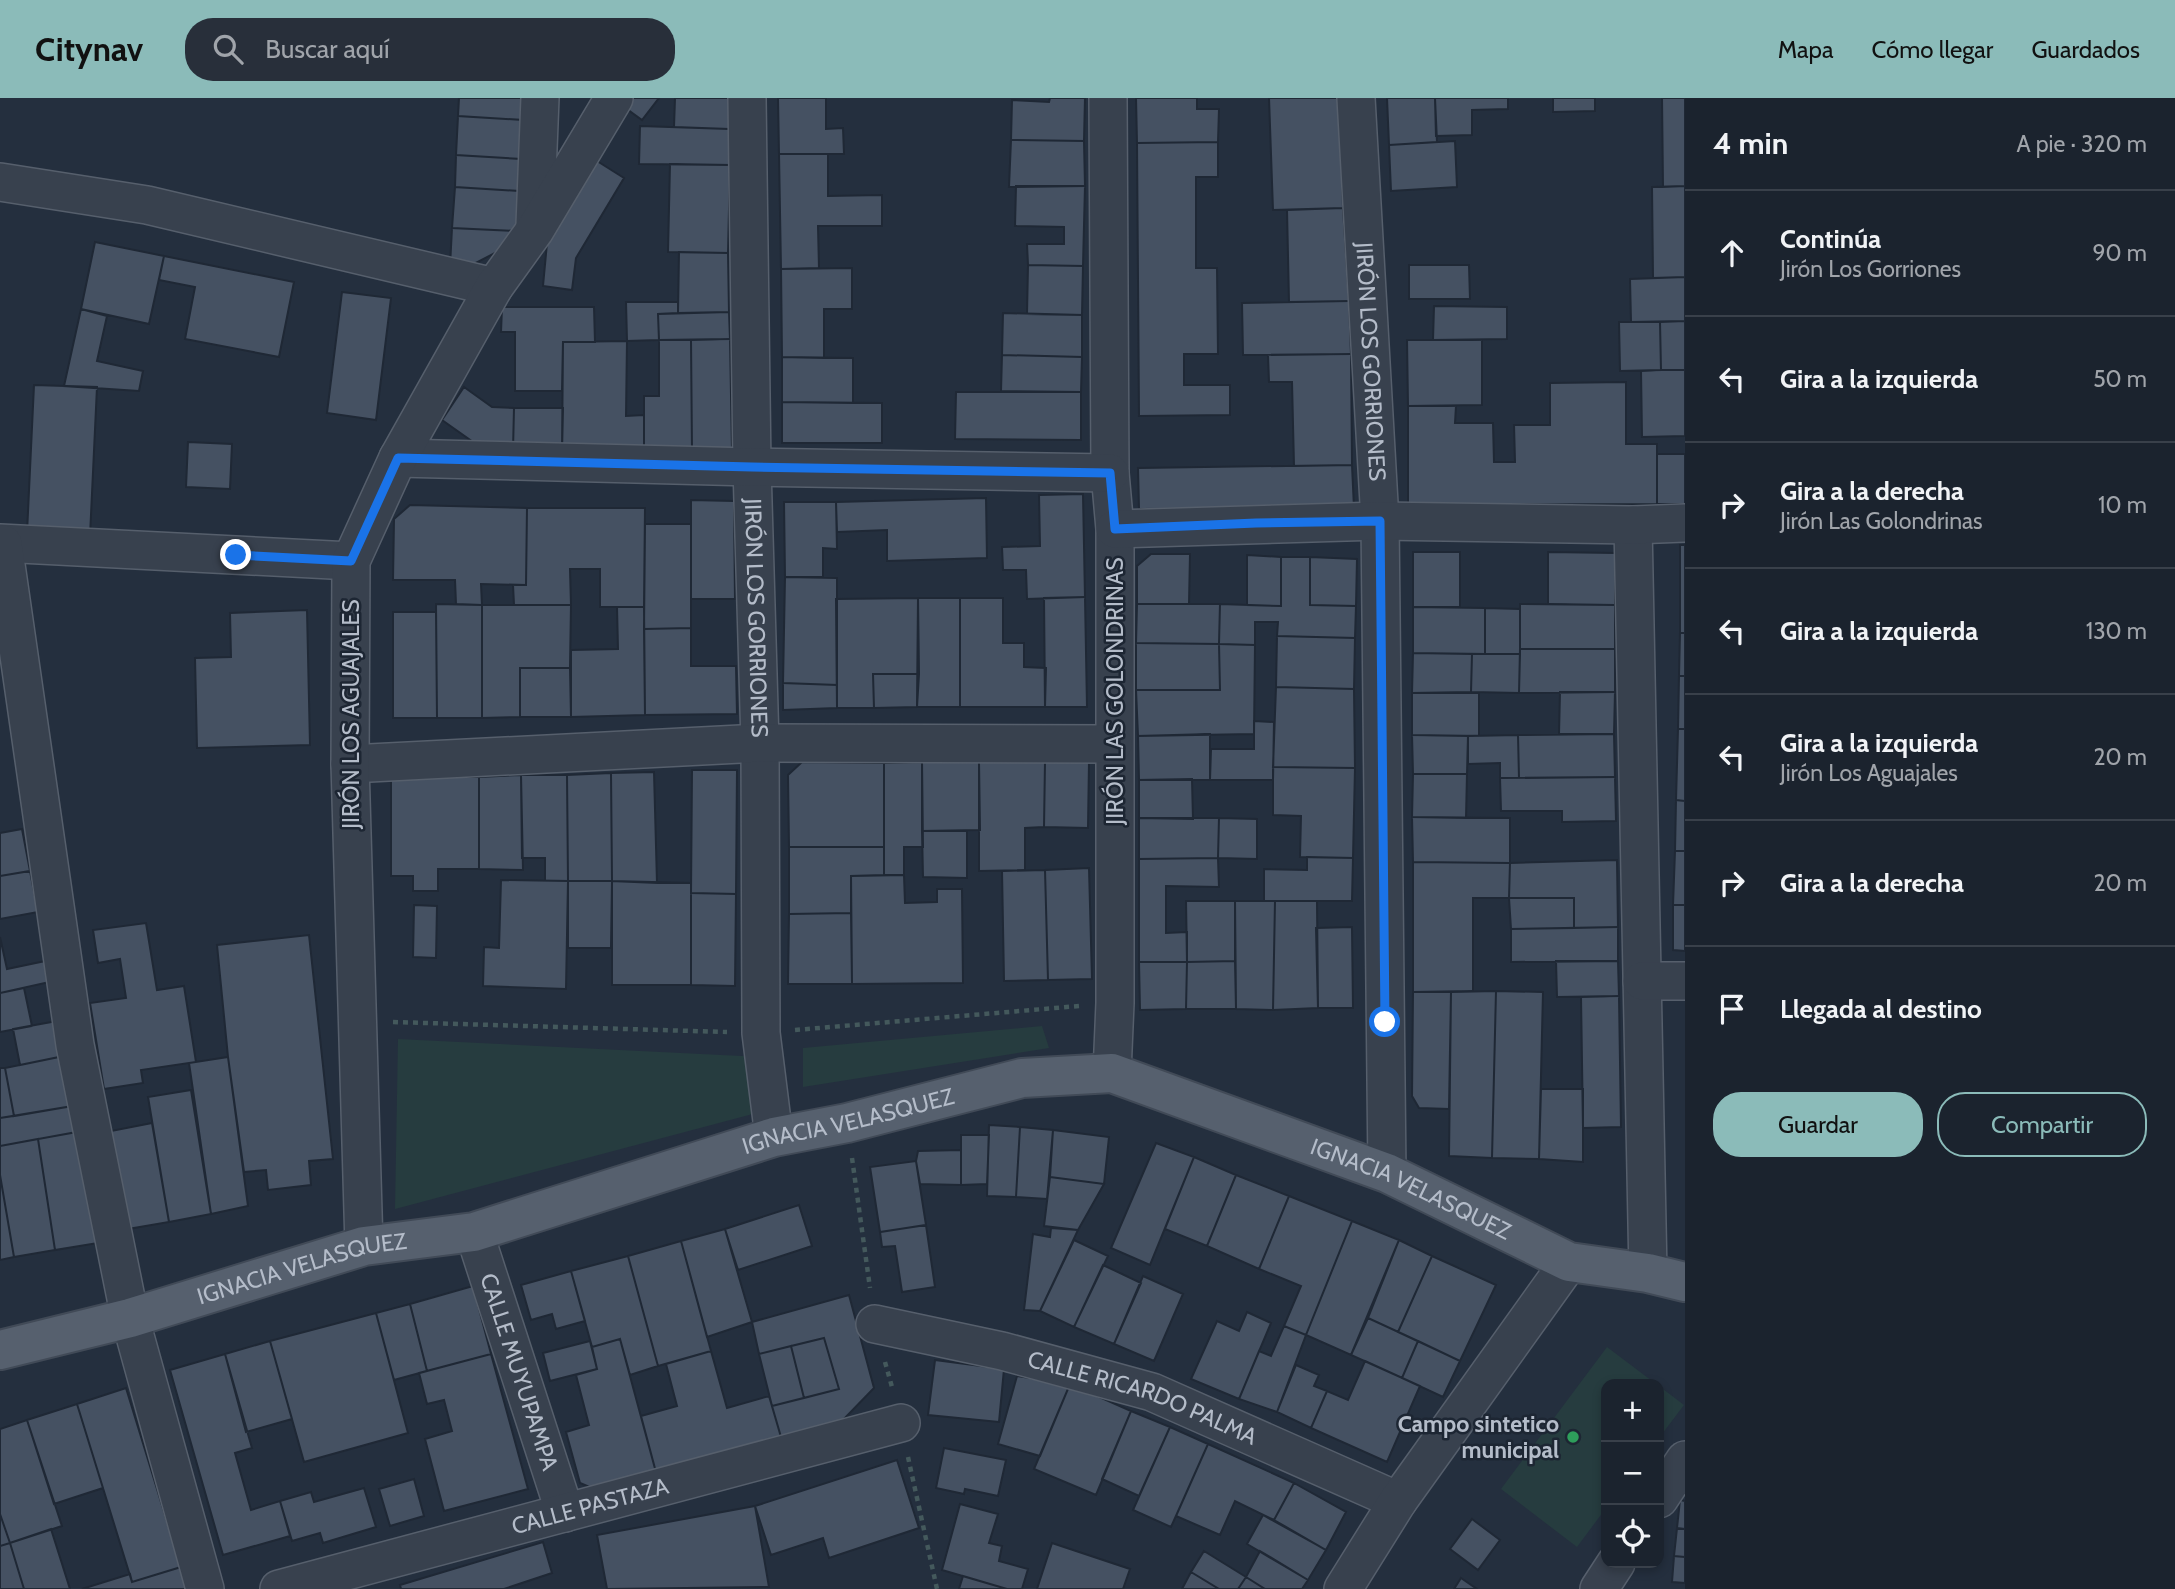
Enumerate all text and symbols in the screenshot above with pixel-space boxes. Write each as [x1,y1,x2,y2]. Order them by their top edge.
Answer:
search box [185,18,675,81]
text: Citynav [35,29,143,69]
icon: search [209,30,247,68]
text: Buscar aquí [265,33,389,65]
text: Mapa [1778,35,1834,64]
text: Cómo llegar [1872,35,1993,64]
text: Guardados [2031,35,2140,64]
text: 4 min [1713,125,1788,162]
text: A pie · 320 m [2016,130,2147,158]
text: Continúa [1780,223,1881,255]
icon: ahead [1713,234,1751,272]
text: 90 m [2093,239,2147,267]
street label: JIRÓN LOS GORRIONES [1350,240,1392,482]
text: Jirón Los Gorriones [1780,255,1961,283]
icon: left [1713,360,1751,398]
text: Gira a la izquierda [1780,363,1978,395]
text: 50 m [2093,365,2147,393]
text: Gira a la derecha [1780,475,1964,507]
icon: right [1713,486,1751,524]
text: 10 m [2098,491,2147,519]
street label: JIRÓN LOS GORRIONES [739,497,774,738]
text: Jirón Las Golondrinas [1780,507,1983,535]
route end [220,539,251,570]
street label: JIRÓN LAS GOLONDRINAS [1101,557,1129,826]
street label: JIRÓN LOS AGUAJALES [337,599,365,830]
icon: left [1713,612,1751,650]
text: Gira a la izquierda [1780,615,1978,647]
text: 130 m [2086,617,2147,645]
text: Gira a la izquierda [1780,727,1978,759]
icon: left [1713,738,1751,776]
text: 20 m [2094,743,2147,771]
text: Jirón Los Aguajales [1780,759,1958,787]
icon: right [1713,864,1751,902]
text: Gira a la derecha [1780,867,1964,899]
text: 20 m [2094,869,2147,897]
icon: arrive [1713,990,1751,1028]
text: Llegada al destino [1780,993,1982,1025]
route start [1369,1006,1400,1037]
street label: IGNACIA VELASQUEZ [739,1082,957,1160]
button: Guardar [1713,1092,1923,1157]
button: Compartir [1937,1092,2147,1157]
street label: IGNACIA VELASQUEZ [1307,1132,1516,1246]
street label: IGNACIA VELASQUEZ [194,1227,408,1311]
street label: CALLE MUYUPAMPA [474,1270,564,1474]
street label: CALLE RICARDO PALMA [1025,1345,1261,1451]
map controls [1601,1379,1664,1568]
button: + [1601,1379,1664,1442]
place label: Campo sintetico municipal [1398,1410,1559,1464]
marker: Campo sintetico municipal [1565,1429,1581,1445]
button: − [1601,1442,1664,1505]
street label: CALLE PASTAZA [509,1472,672,1540]
button: locate [1601,1505,1664,1568]

